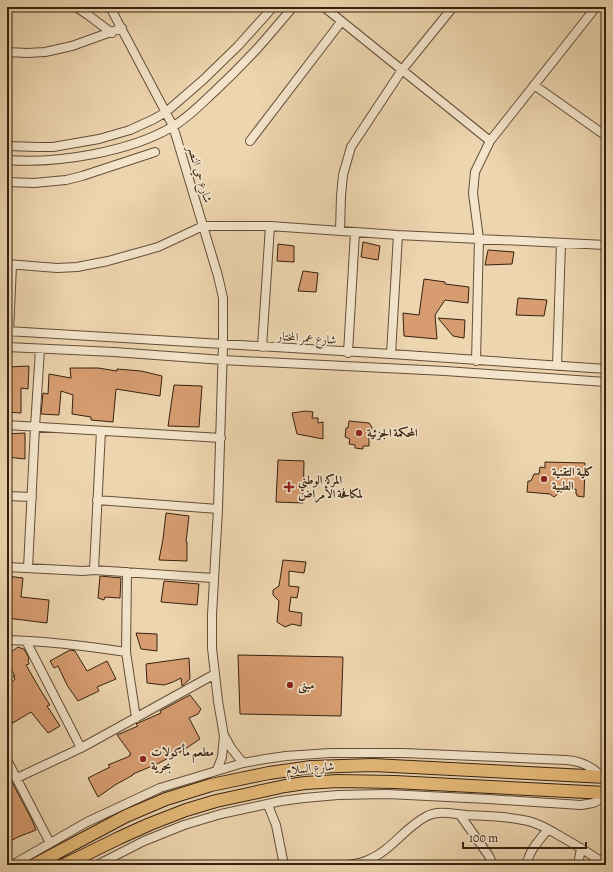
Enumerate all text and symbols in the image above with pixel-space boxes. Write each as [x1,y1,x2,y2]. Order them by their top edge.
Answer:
street label: شارع حي النصر [180,142,216,206]
street label: شارع عمر المختار [276,328,337,351]
place label: المحكمة الجزئية [367,425,418,441]
marker: المحكمة الجزئية [354,428,364,438]
place label: كلية التقنية الطبية [552,464,593,494]
place label: المركز الوطني لمكافحة الأمراض [298,472,363,503]
marker: كلية التقنية الطبية [539,474,549,484]
marker: المركز الوطني لمكافحة الأمراض [283,481,295,493]
place label: مبنى [298,677,315,694]
marker: مبنى [285,680,295,690]
place label: مطعم مأكولات بحرية [151,743,214,774]
marker: مطعم مأكولات بحرية [138,754,148,764]
street label: شارع السلام [285,758,335,781]
scale bar [463,824,586,850]
text: 100 m [469,830,498,846]

